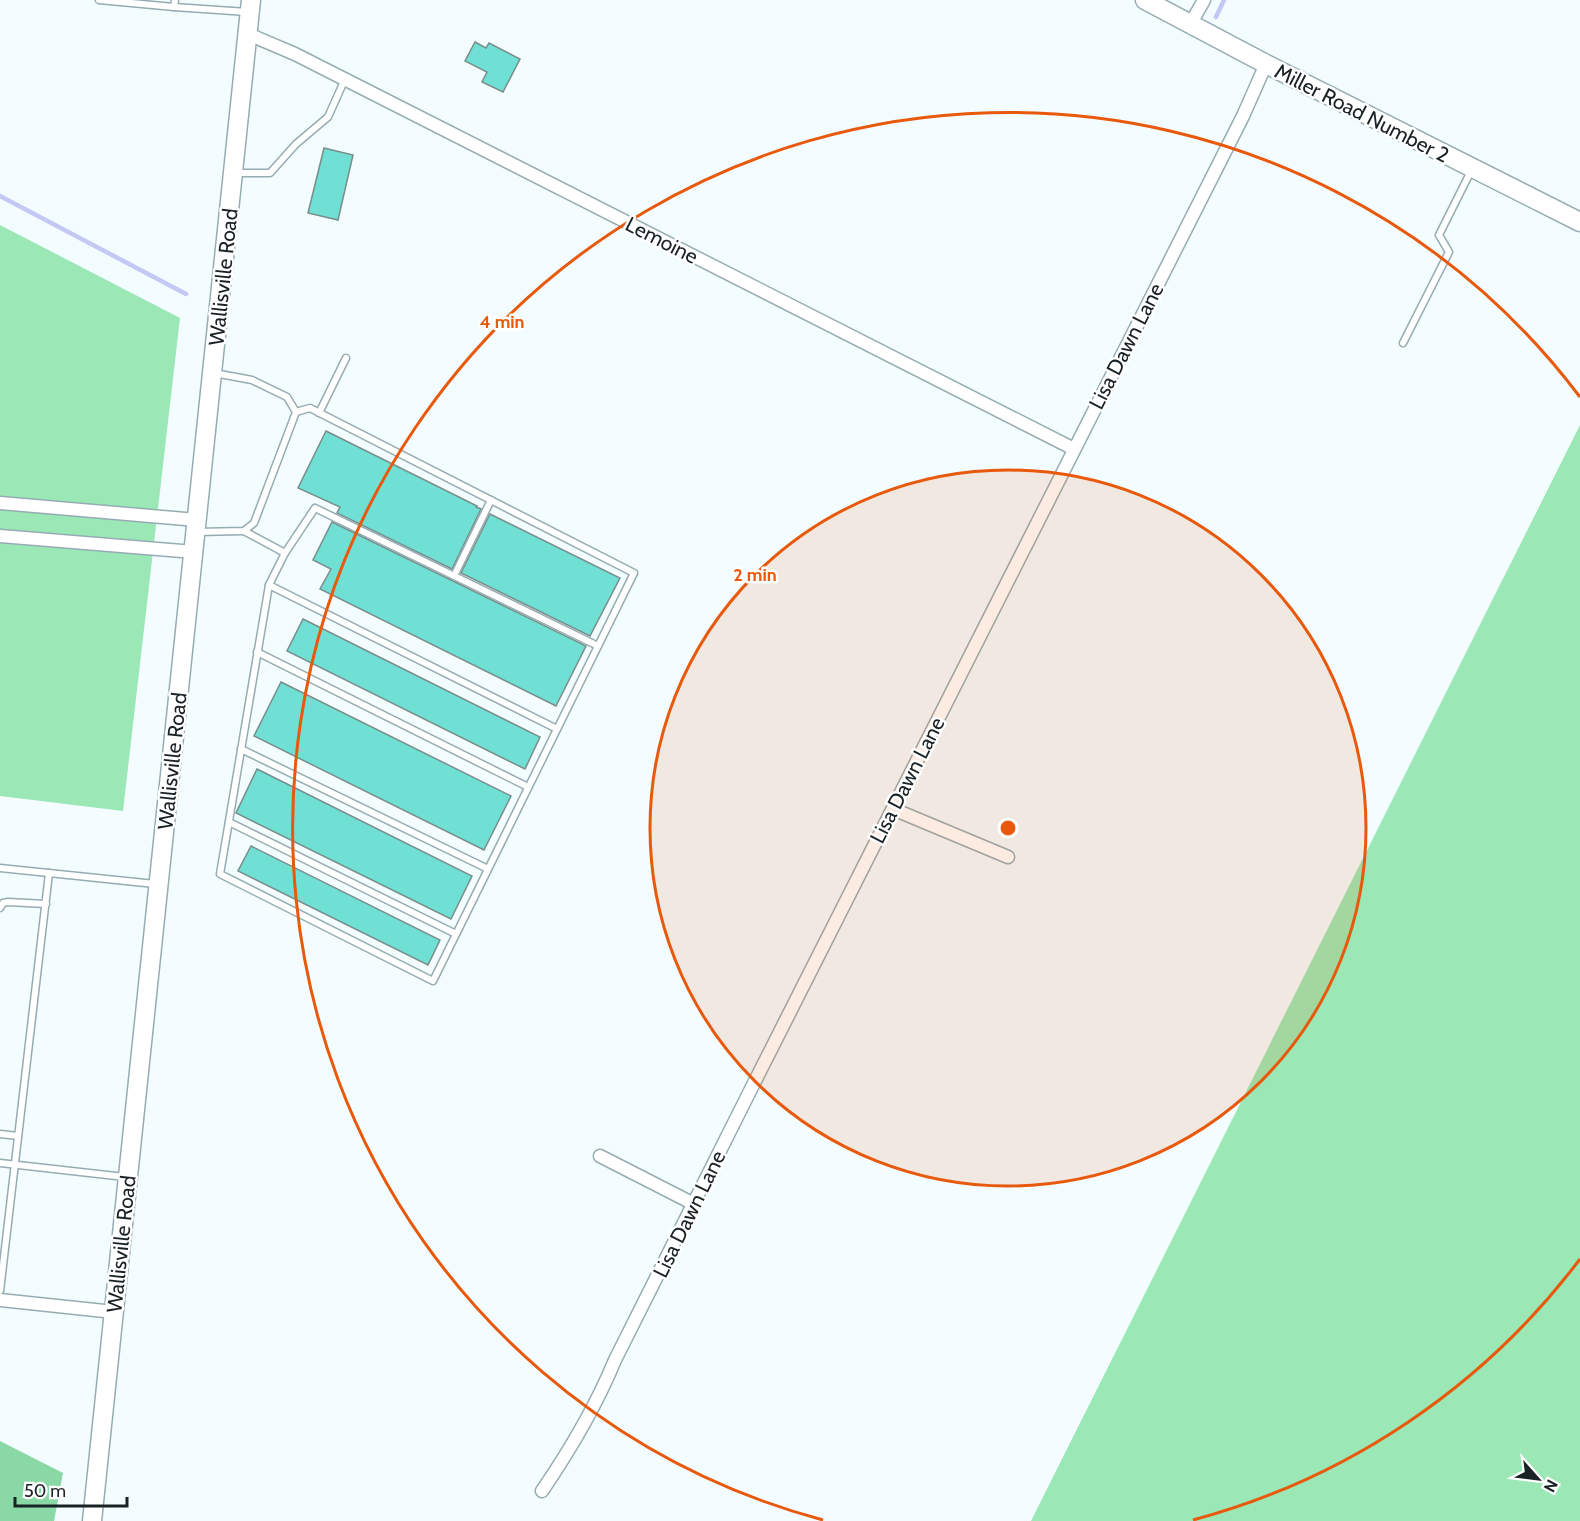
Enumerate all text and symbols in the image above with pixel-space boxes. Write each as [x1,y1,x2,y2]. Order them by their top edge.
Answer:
street label: Miller Road Number 2 [1271,58,1453,168]
street label: Wallisville Road [203,207,243,347]
street label: Lemoine [622,211,703,269]
street label: Lisa Dawn Lane [1083,279,1169,413]
text: 4 min [479,311,525,333]
text: 2 min [733,564,777,586]
street label: Wallisville Road [152,691,192,831]
street label: Lisa Dawn Lane [864,713,950,847]
centre of rings [998,818,1018,838]
street label: Lisa Dawn Lane [647,1146,731,1282]
street label: Wallisville Road [101,1174,141,1314]
north arrow [1508,1449,1568,1509]
scale bar [15,1470,128,1508]
text: N [1540,1476,1562,1495]
text: 50 m [24,1480,66,1502]

